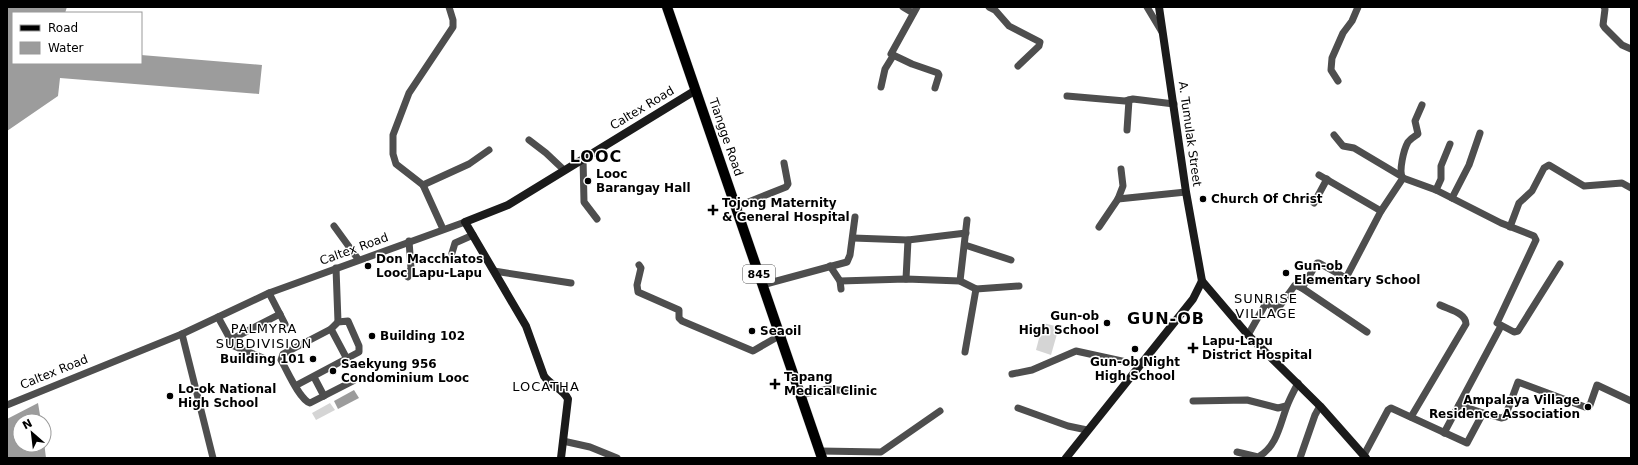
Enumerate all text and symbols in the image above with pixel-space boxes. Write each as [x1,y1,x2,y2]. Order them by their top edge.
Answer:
legend [12,12,142,64]
text: Road [48,21,78,35]
text: Water [48,41,84,55]
street label: A. Tumulak Street [1176,81,1204,188]
street label: Caltex Road [608,83,676,133]
street label: Tiangge Road [706,95,746,178]
district label: LOOC [570,147,622,166]
place label: Looc Barangay Hall [596,167,691,195]
marker: Looc Barangay Hall [583,176,593,186]
place label: Church Of Christ [1211,192,1323,206]
marker: Church Of Christ [1198,194,1208,204]
place label: Tojong Maternity & General Hospital [722,196,850,224]
marker: Tojong Maternity & General Hospital [707,204,719,216]
street label: Caltex Road [318,230,390,268]
place label: Don Macchiatos Looc Lapu-Lapu [376,252,483,280]
place label: Gun-ob Elementary School [1294,259,1420,287]
marker: Don Macchiatos Looc Lapu-Lapu [363,261,373,271]
road number: 845 [743,265,775,283]
marker: Gun-ob Elementary School [1281,268,1291,278]
district label: SUNRISE VILLAGE [1234,291,1298,321]
place label: Gun-ob High School [1019,309,1099,337]
district label: GUN-OB [1127,309,1205,328]
marker: Gun-ob High School [1102,318,1112,328]
district label: PALMYRA SUBDIVISION [216,321,312,351]
place label: Seaoil [760,324,801,338]
marker: Seaoil [747,326,757,336]
place label: Building 102 [380,329,465,343]
marker: Building 102 [367,331,377,341]
place label: Lapu-Lapu District Hospital [1202,334,1312,362]
marker: Lapu-Lapu District Hospital [1187,342,1199,354]
marker: Gun-ob Night High School [1130,344,1140,354]
street label: Caltex Road [18,352,90,392]
place label: Building 101 [220,352,305,366]
marker: Building 101 [308,354,318,364]
place label: Gun-ob Night High School [1090,355,1180,383]
place label: Saekyung 956 Condominium Looc [341,357,469,385]
marker: Saekyung 956 Condominium Looc [328,366,338,376]
place label: Tapang Medical Clinic [784,370,877,398]
marker: Tapang Medical Clinic [769,378,781,390]
district label: LOCATHA [512,379,580,394]
place label: Lo-ok National High School [178,382,276,410]
marker: Lo-ok National High School [165,391,175,401]
place label: Ampalaya Village Residence Association [1429,393,1580,421]
marker: Ampalaya Village Residence Association [1583,402,1593,412]
north arrow [12,413,52,453]
text: N [20,417,35,433]

